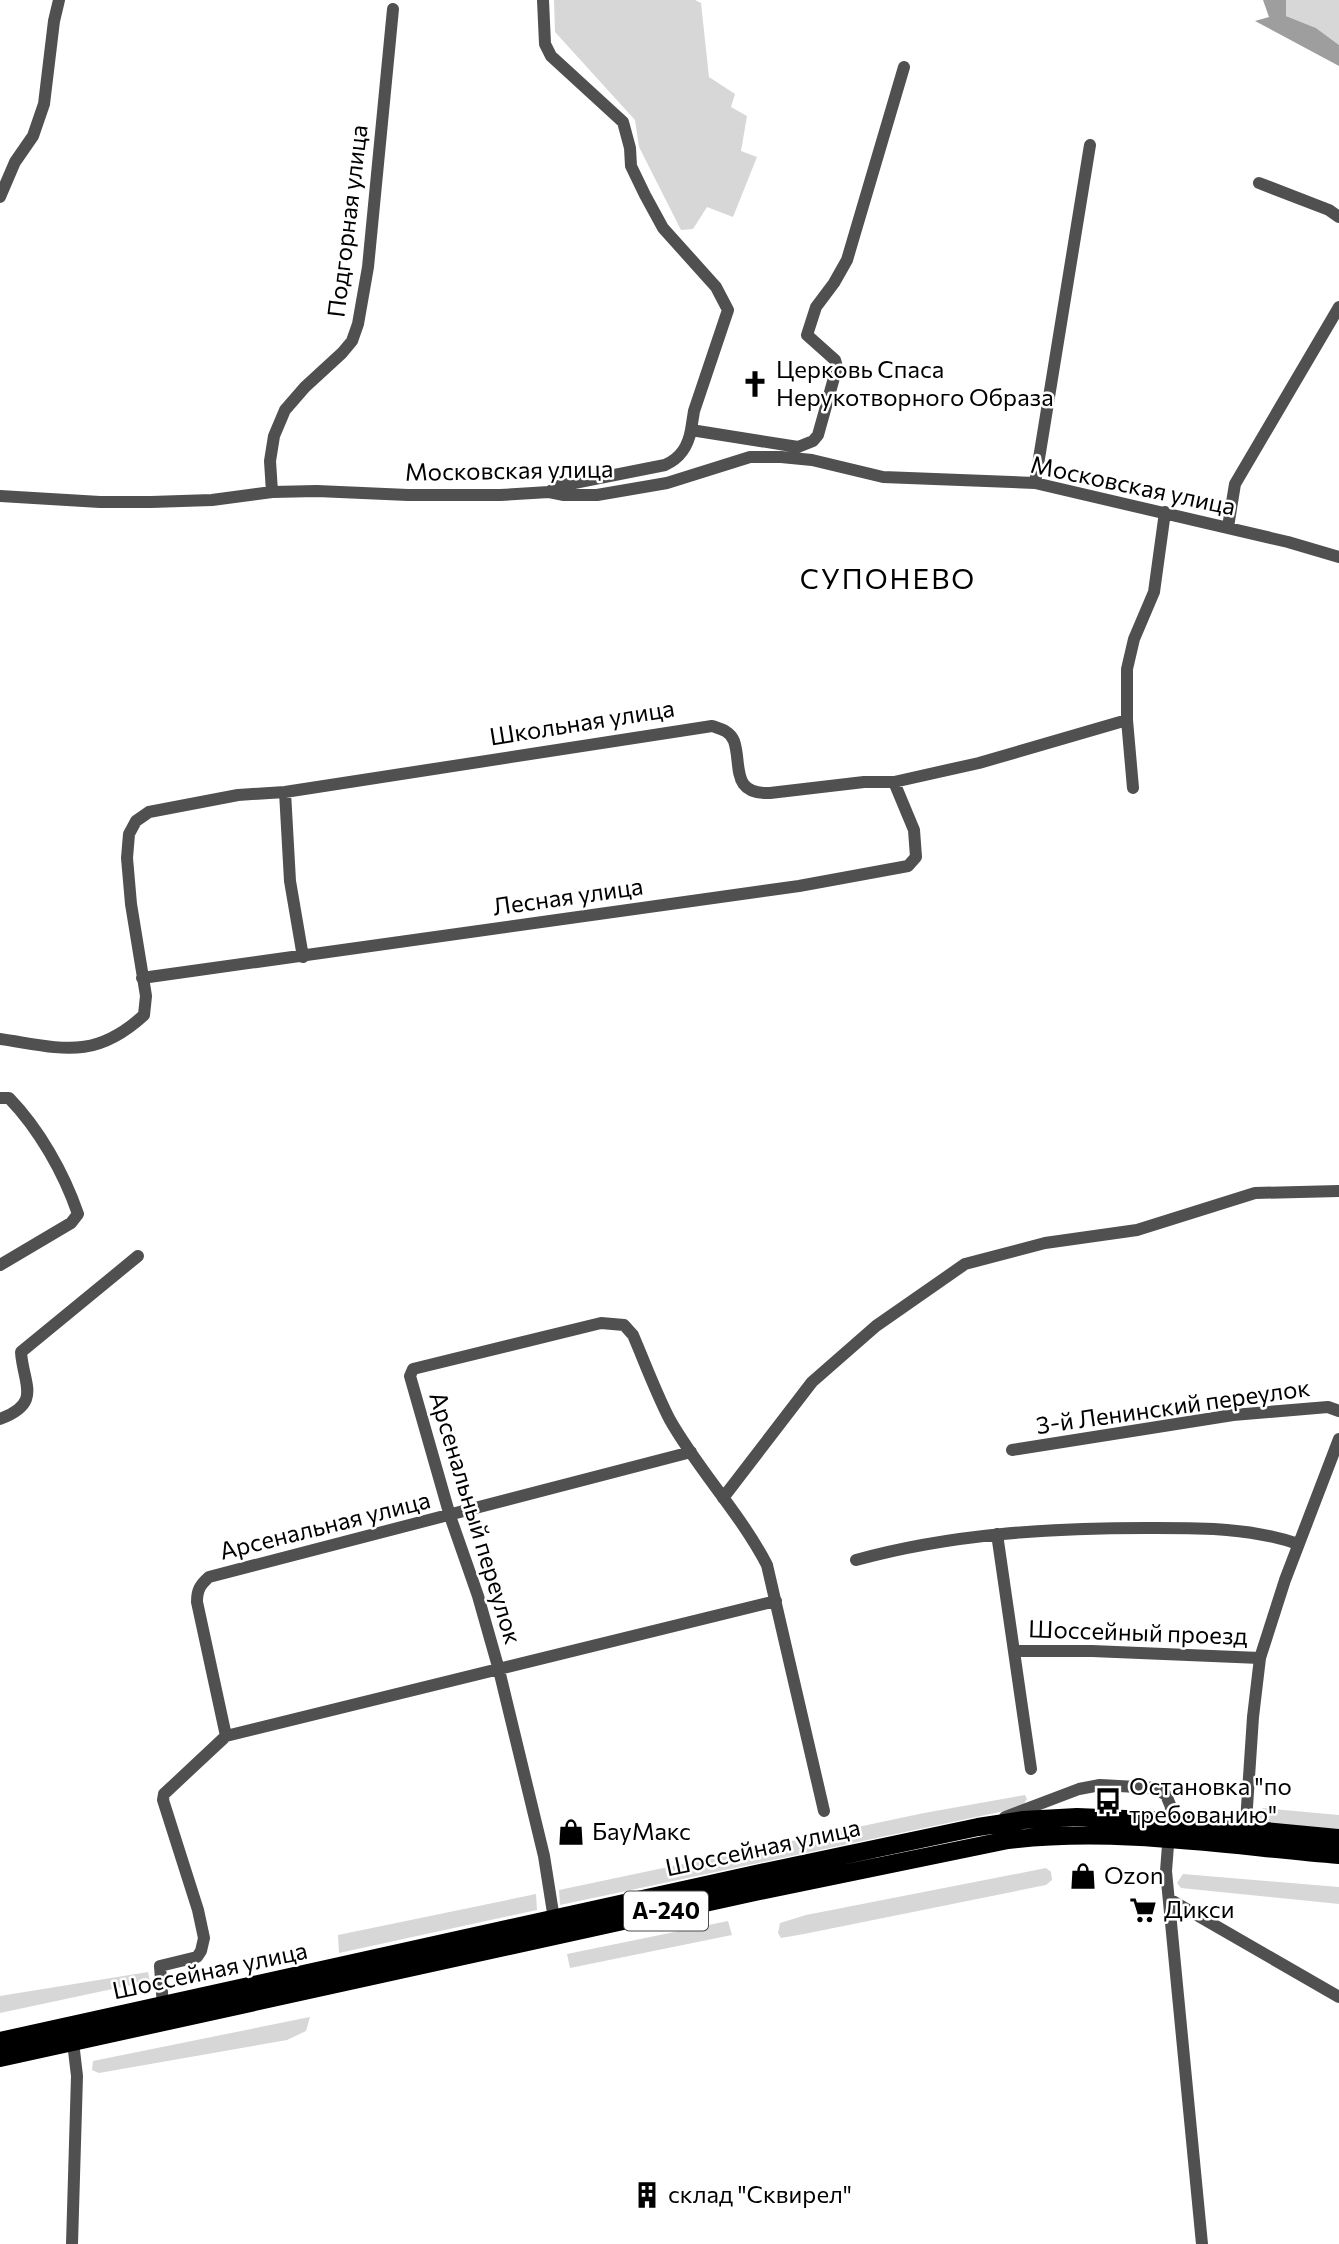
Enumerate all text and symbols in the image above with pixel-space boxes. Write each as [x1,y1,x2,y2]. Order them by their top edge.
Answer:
street label: Подгорная улица [320,123,373,319]
place label: Церковь Спаса Нерукотворного Образа [776,354,1054,411]
church icon: Церковь Спаса Нерукотворного Образа [740,369,770,399]
street label: Московская улица [1028,449,1238,520]
street label: Московская улица [404,453,613,486]
district label: СУПОНЕВО [800,561,976,595]
street label: Школьная улица [487,693,676,750]
street label: Лесная улица [491,871,645,920]
street label: 3-й Ленинский переулок [1034,1372,1312,1439]
street label: Арсенальный переулок [424,1388,529,1647]
street label: Арсенальная улица [216,1484,433,1565]
street label: Шоссейный проезд [1028,1613,1248,1650]
place label: Остановка "по требованию" [1129,1771,1292,1828]
bus stop icon: Остановка "по требованию" [1093,1786,1123,1816]
street label: Шоссейная улица [663,1812,863,1881]
place label: БауМакс [592,1816,691,1845]
shop icon: БауМакс [556,1817,586,1847]
place label: Ozon [1104,1860,1164,1889]
shop icon: Ozon [1068,1861,1098,1891]
road number: А-240 [624,1892,708,1930]
place label: Дикси [1164,1894,1235,1923]
supermarket icon: Дикси [1128,1895,1158,1925]
street label: Шоссейная улица [110,1935,310,2004]
place label: склад "Сквирел" [668,2179,852,2208]
building icon: склад "Сквирел" [632,2180,662,2210]

